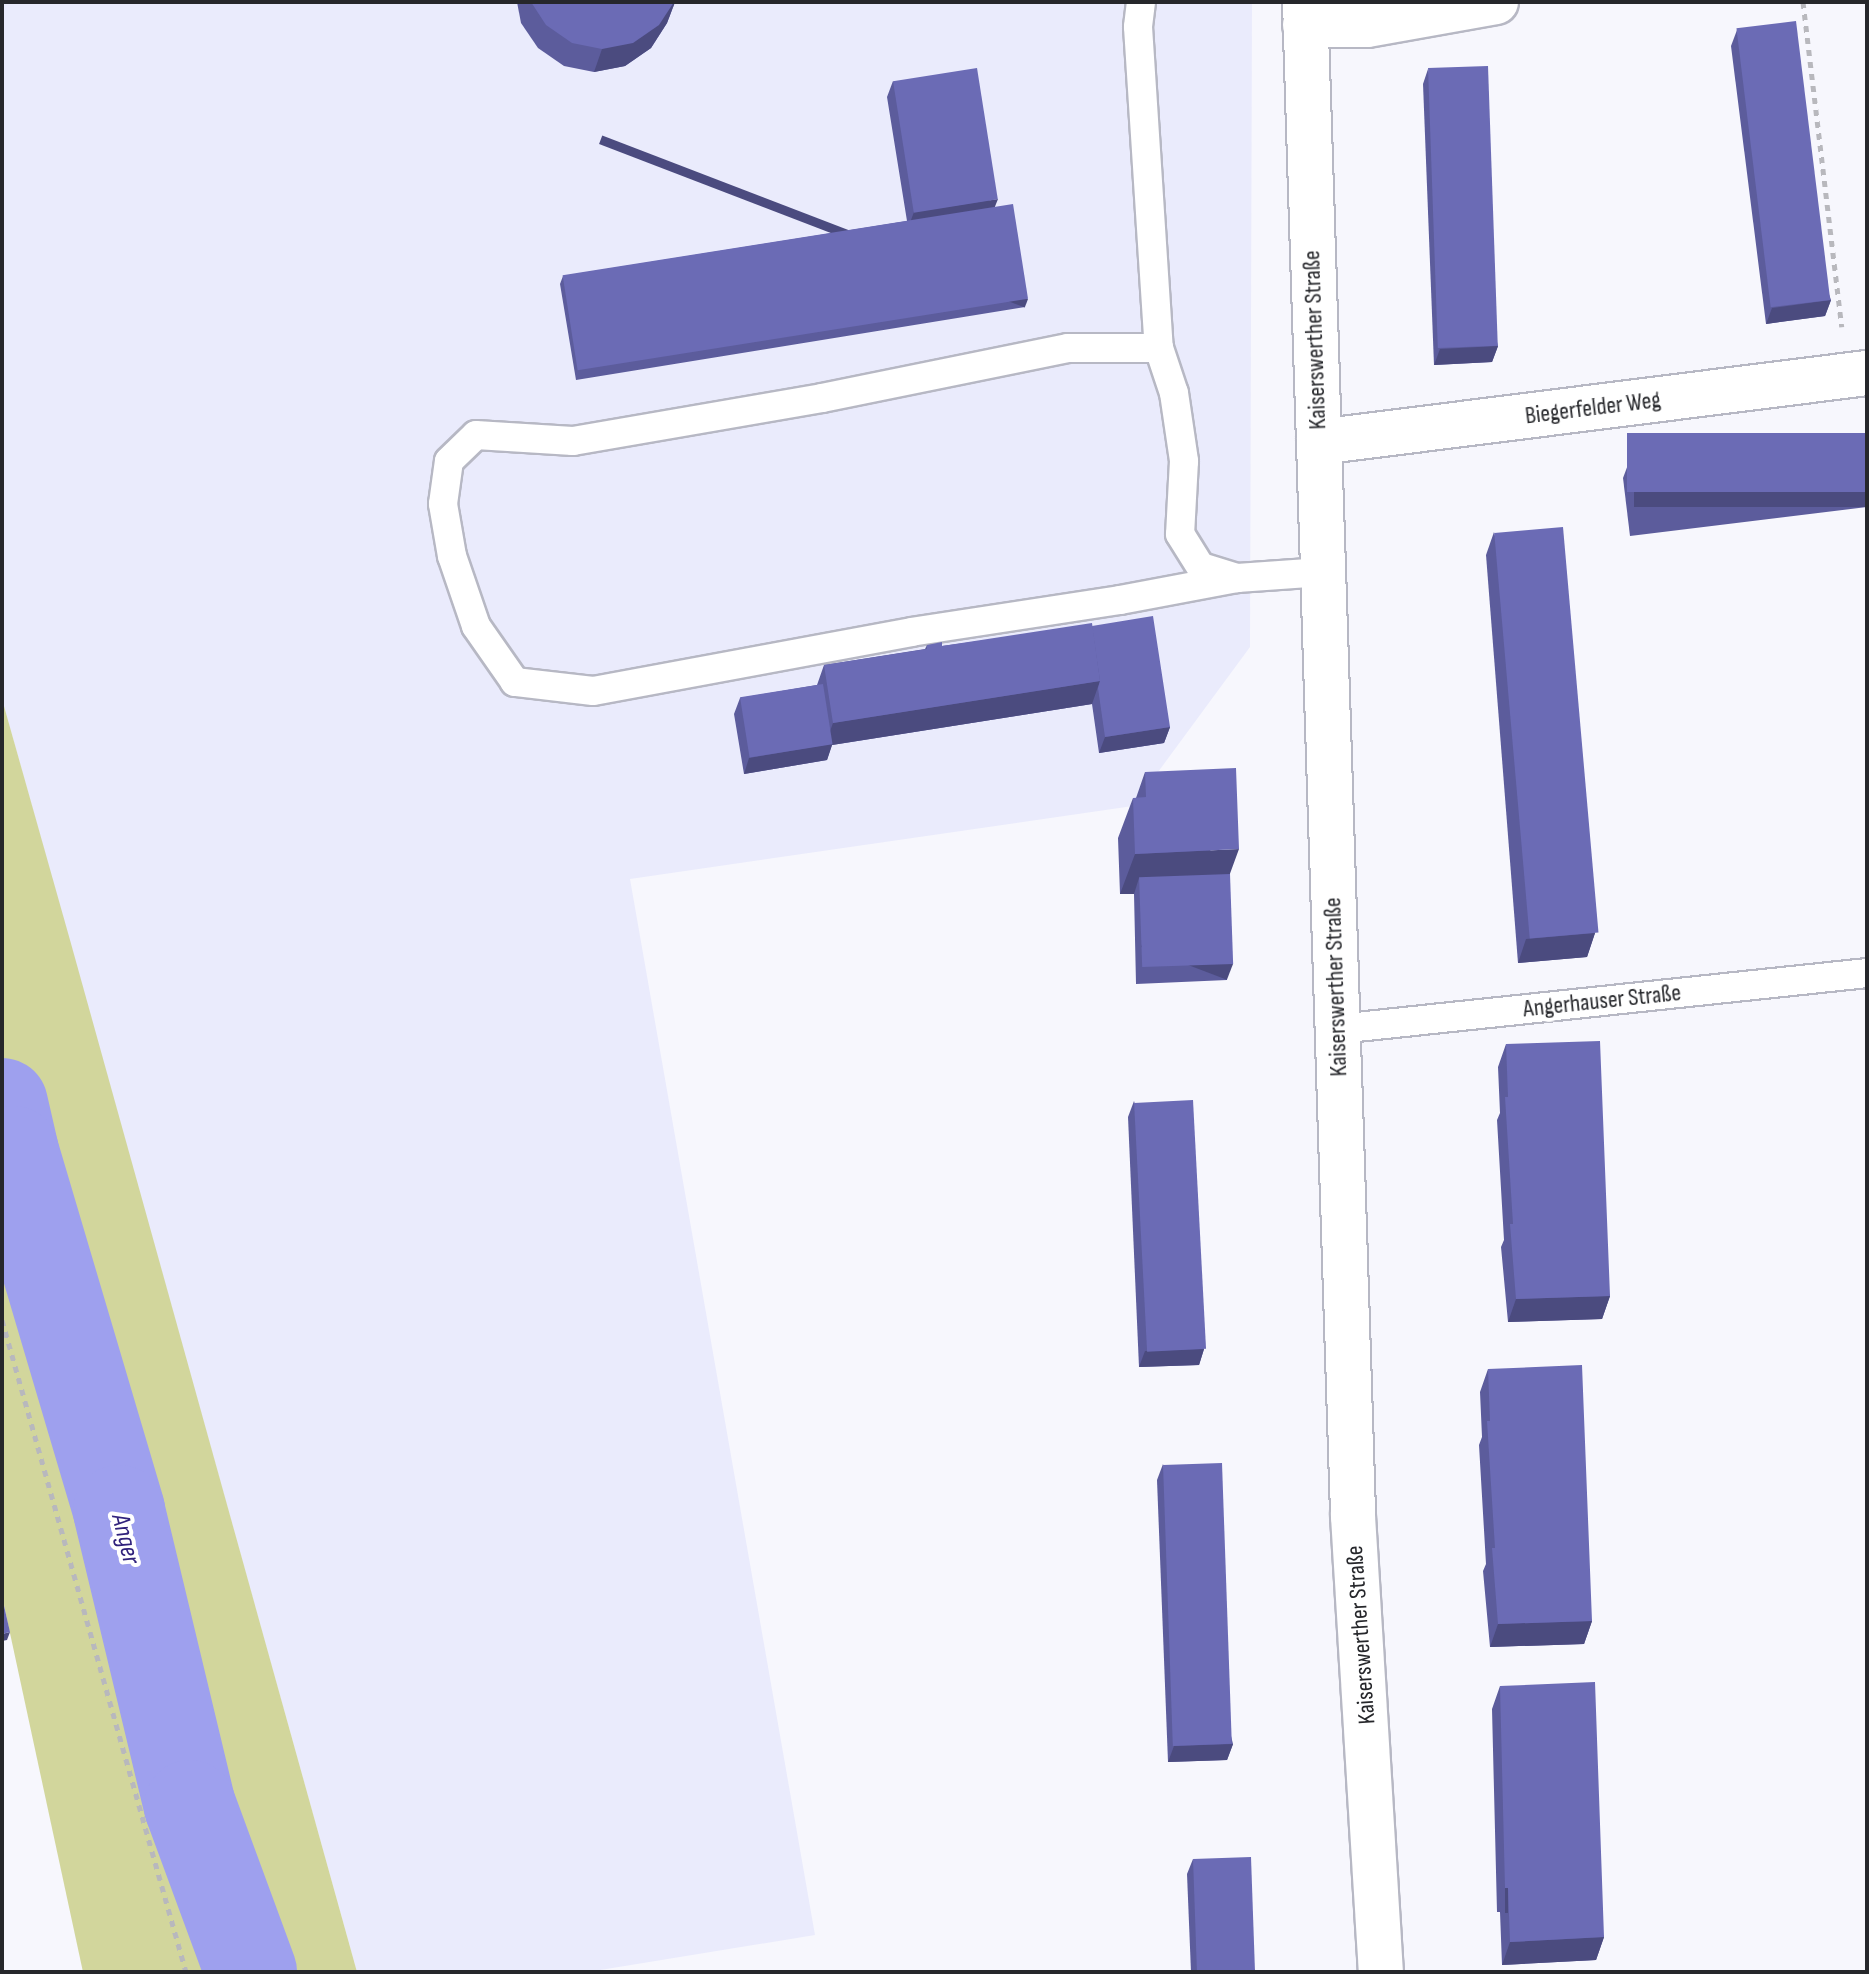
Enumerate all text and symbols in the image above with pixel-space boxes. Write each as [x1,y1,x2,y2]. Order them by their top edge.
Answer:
street label: Kaiserswerther Straße [1297,250,1333,430]
street label: Biegerfelder Weg [1524,385,1662,431]
street label: Kaiserswerther Straße [1318,897,1354,1077]
street label: Angerhauser Straße [1522,978,1682,1024]
water label: Anger [104,1511,146,1567]
street label: Kaiserswerther Straße [1340,1545,1382,1725]

